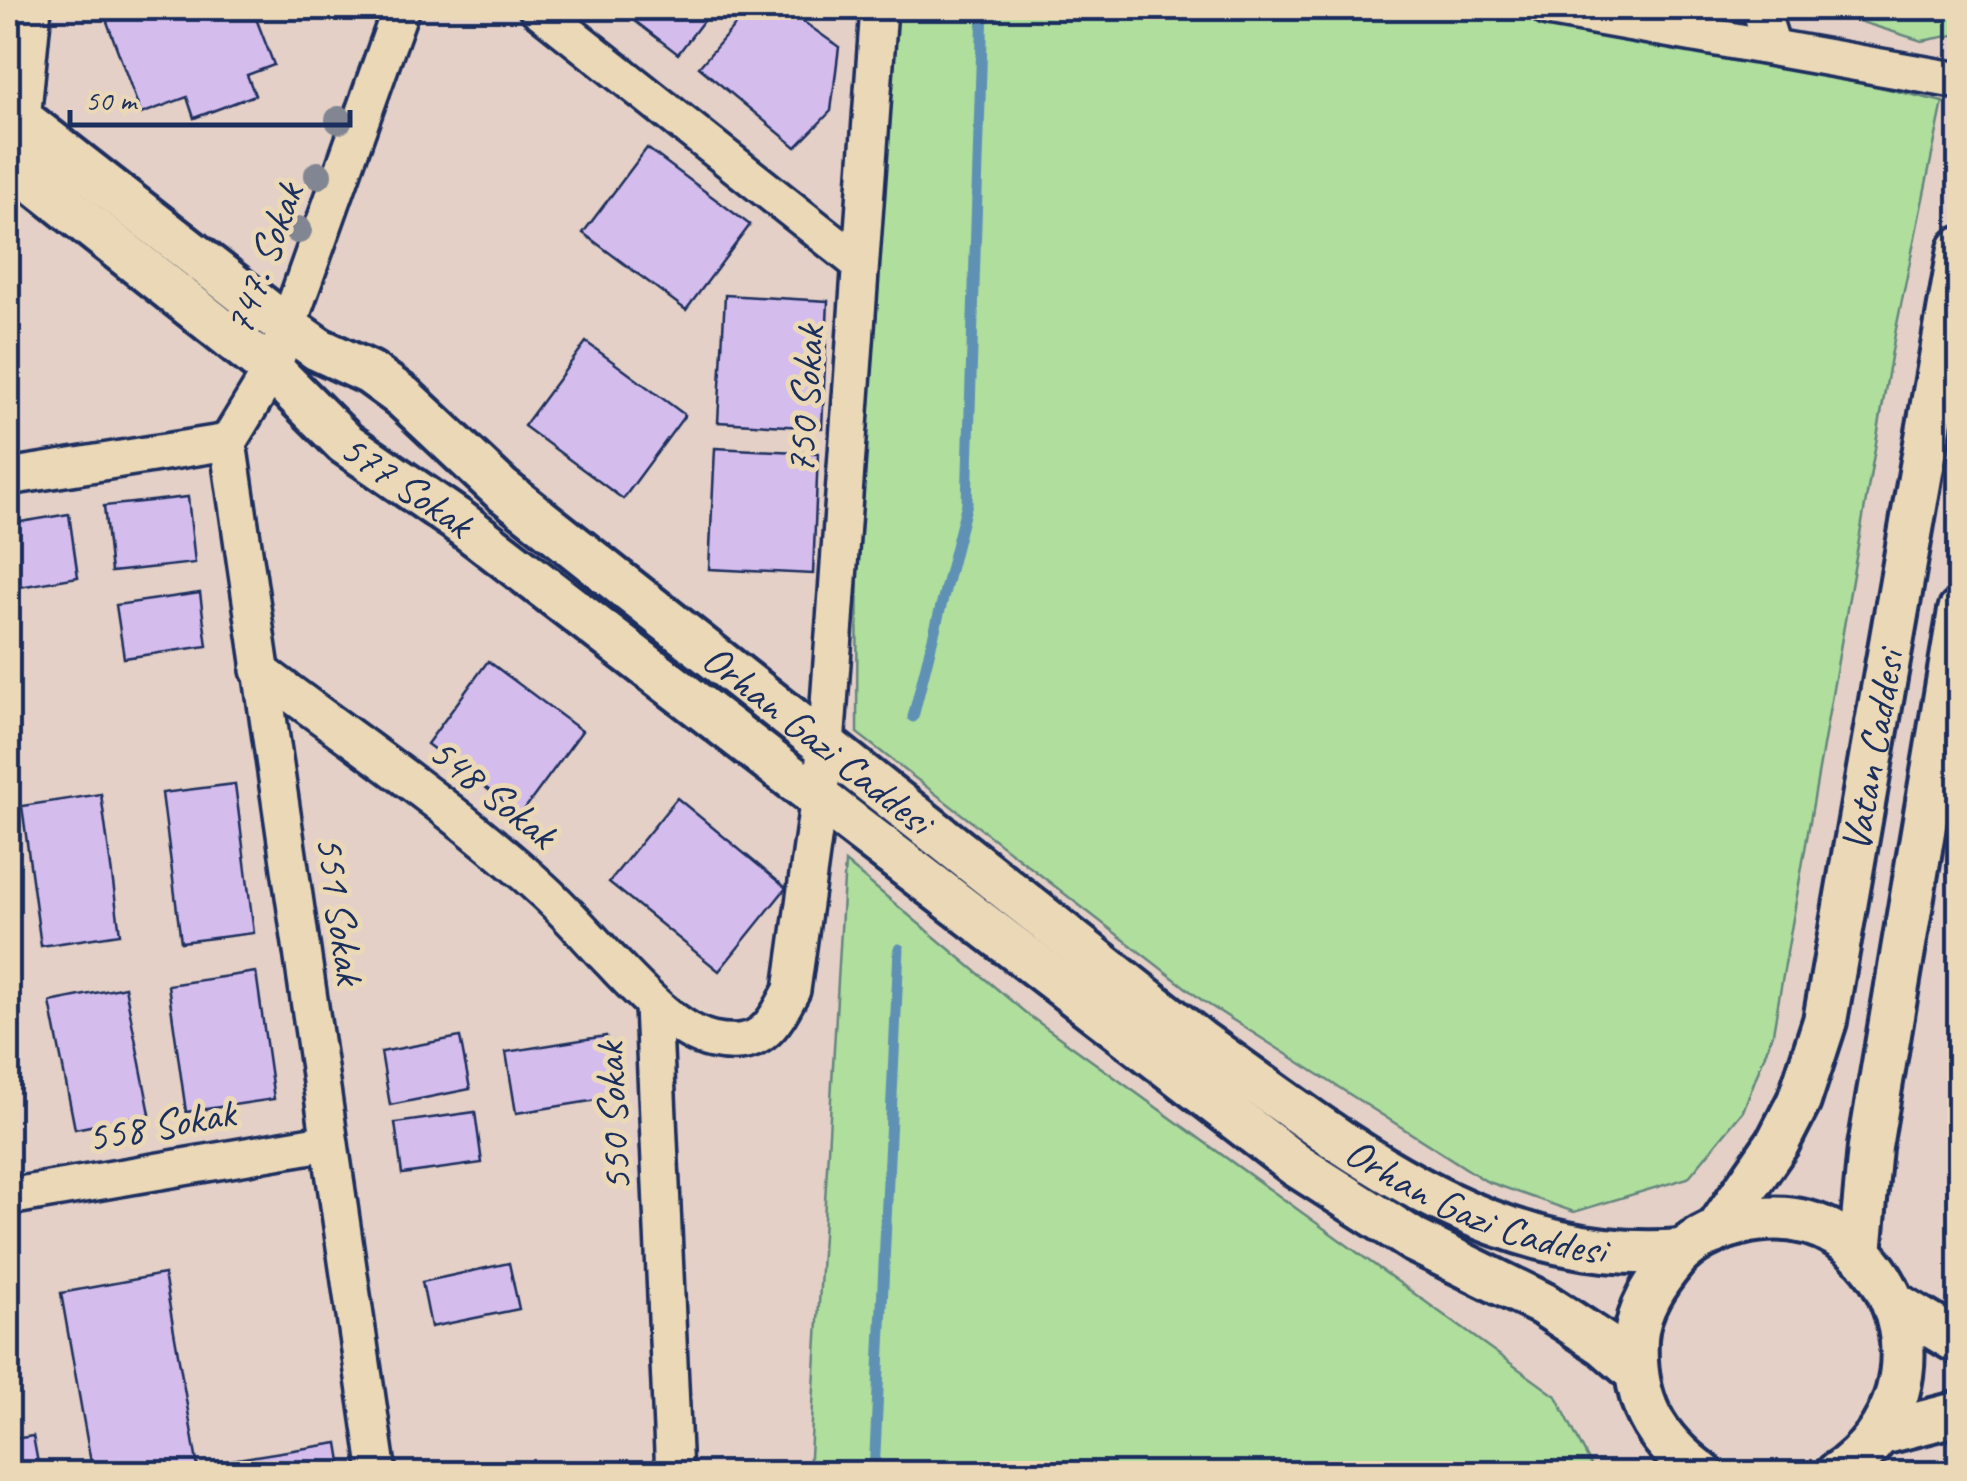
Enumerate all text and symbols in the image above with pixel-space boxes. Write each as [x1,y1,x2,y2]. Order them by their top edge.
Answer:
scale bar [70,65,350,127]
text: 50 m [85,81,138,119]
street label: 747. Sokak [212,173,317,342]
street label: 750 Sokak [773,321,837,476]
street label: 577 Sokak [330,421,486,551]
street label: Orhan Gazi Caddesi [692,632,947,850]
street label: Vatan Caddesi [1829,641,1917,856]
street label: 548 Sokak [418,725,570,862]
street label: 551 Sokak [303,832,377,990]
street label: 550 Sokak [582,1038,643,1193]
street label: 558 Sokak [83,1085,242,1164]
street label: Orhan Gazi Caddesi [1335,1125,1614,1277]

